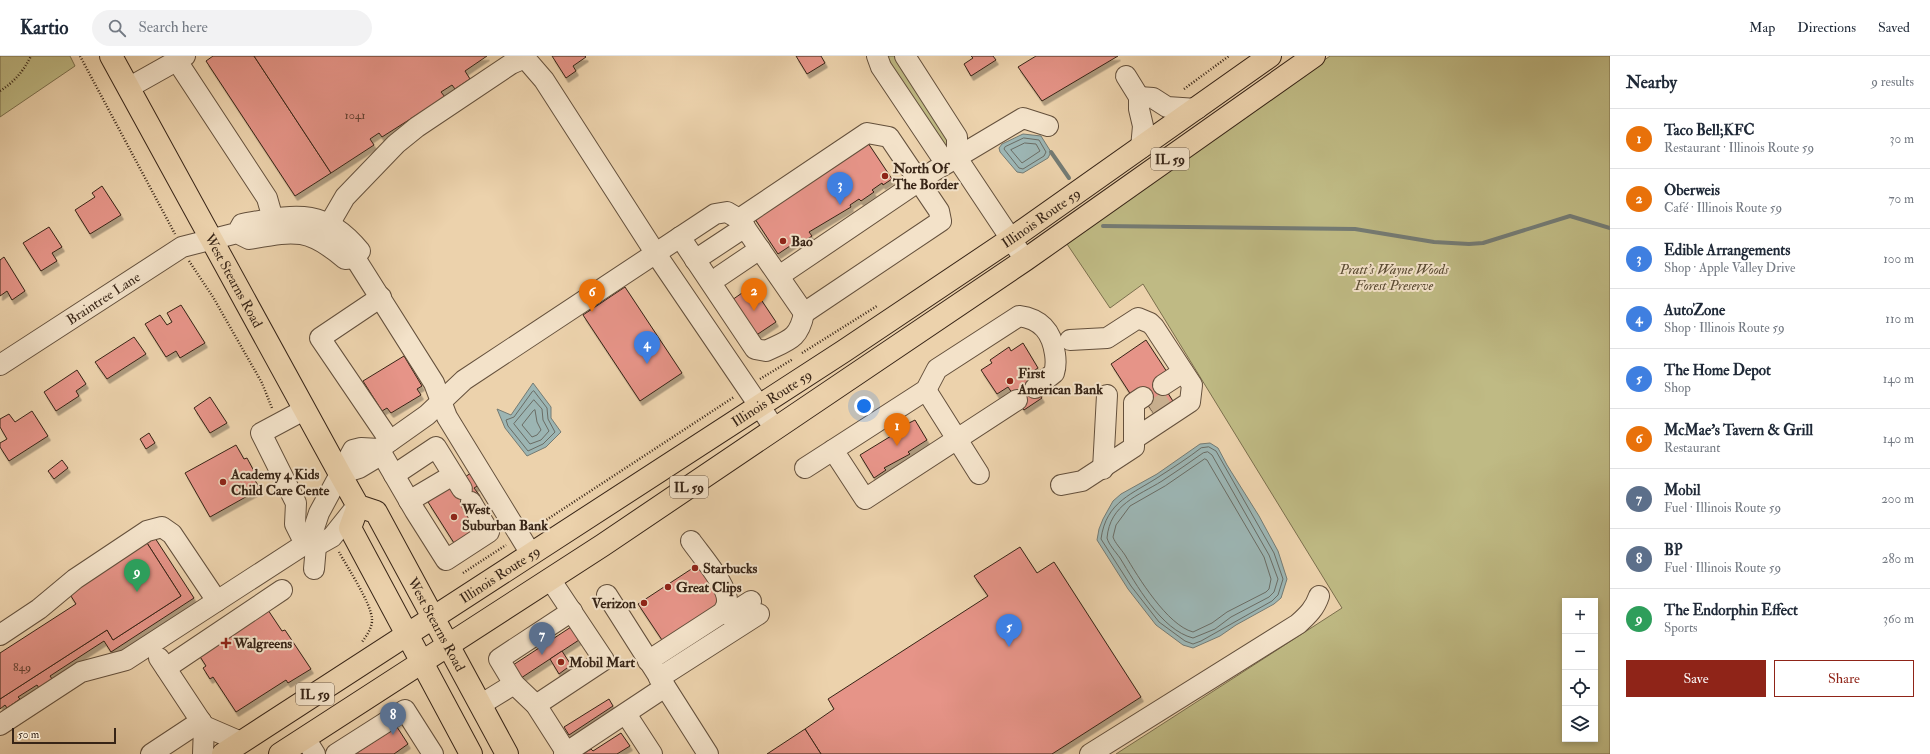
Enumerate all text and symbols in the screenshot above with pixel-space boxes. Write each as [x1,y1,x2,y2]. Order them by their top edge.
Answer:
search box [92,10,372,46]
text: Kartio [20,16,68,40]
icon: search [106,17,128,39]
text: Search here [138,18,208,37]
text: Map [1749,19,1775,36]
text: Directions [1797,19,1856,36]
text: Saved [1878,19,1910,36]
text: Nearby [1626,72,1677,93]
text: 9 results [1871,74,1914,90]
house number: 1041 [344,108,366,123]
text: Taco Bell;KFC [1664,121,1754,140]
text: 1 [1637,131,1641,147]
text: 30 m [1890,131,1914,147]
text: Restaurant · Illinois Route 59 [1664,140,1814,156]
road number: IL 59 [1151,148,1189,170]
place label: North Of The Border [892,160,959,193]
marker: North Of The Border [880,171,890,181]
pin: 3 [827,172,853,205]
text: Oberweis [1664,181,1720,200]
street label: Illinois Route 59 [999,185,1084,252]
text: 2 [1636,191,1642,207]
text: 70 m [1889,191,1914,207]
text: Café · Illinois Route 59 [1664,200,1782,216]
street label: West Stearns Road [200,230,266,331]
place label: Bao [791,233,813,250]
marker: Bao [778,236,788,246]
text: Edible Arrangements [1664,241,1790,260]
text: 3 [1637,251,1642,267]
text: 100 m [1883,251,1914,267]
text: Shop · Apple Valley Drive [1664,260,1795,276]
park label: Pratt’s Wayne Woods Forest Preserve [1338,261,1450,294]
street label: Braintree Lane [63,268,144,329]
pin: 2 [741,278,767,311]
pin: 6 [579,279,605,312]
text: AutoZone [1664,301,1725,320]
text: 4 [1635,311,1643,327]
text: 110 m [1885,311,1914,327]
text: Shop · Illinois Route 59 [1664,320,1785,336]
pin: 4 [634,331,660,364]
text: The Home Depot [1664,361,1771,380]
place label: First American Bank [1017,365,1103,398]
street label: Illinois Route 59 [728,366,815,431]
text: 5 [1636,371,1642,387]
text: 140 m [1883,371,1914,387]
marker: First American Bank [1005,376,1015,386]
text: Shop [1664,380,1691,396]
your location [854,396,874,416]
pin: 1 [884,413,910,446]
text: McMae's Tavern & Grill [1664,421,1813,440]
text: 6 [1636,431,1642,447]
text: 140 m [1883,431,1914,447]
text: Restaurant [1664,440,1720,456]
place label: Academy 4 Kids Child Care Cente [230,466,329,499]
road number: IL 59 [670,476,708,498]
marker: Academy 4 Kids Child Care Cente [218,477,228,487]
text: Mobil [1664,481,1701,500]
text: 7 [1636,491,1642,507]
text: 200 m [1881,491,1914,507]
text: Fuel · Illinois Route 59 [1664,500,1781,516]
place label: West Suburban Bank [461,501,548,534]
marker: West Suburban Bank [449,512,459,522]
text: BP [1664,541,1683,560]
street label: Illinois Route 59 [457,542,544,607]
text: 8 [1636,551,1642,567]
text: 280 m [1882,551,1914,567]
pin: 9 [124,559,150,592]
place label: Starbucks [703,560,758,577]
text: Fuel · Illinois Route 59 [1664,560,1781,576]
marker: Starbucks [690,563,700,573]
street label: West Stearns Road [403,574,469,675]
place label: Great Clips [676,579,742,597]
marker: Great Clips [663,582,673,592]
place label: Verizon [591,595,637,612]
marker: Verizon [639,598,649,608]
map controls [1562,598,1598,742]
button: + [1562,598,1598,634]
text: The Endorphin Effect [1664,601,1798,620]
text: 9 [1636,611,1642,627]
text: 360 m [1883,611,1914,627]
pin: 5 [996,614,1022,647]
text: Sports [1664,620,1698,636]
pin: 7 [529,622,555,655]
button: − [1562,634,1598,670]
place label: Walgreens [233,635,292,653]
marker: Walgreens [221,638,231,648]
place label: Mobil Mart [568,654,636,671]
marker: Mobil Mart [556,657,566,667]
house number: 849 [13,660,31,675]
button: Save [1626,660,1766,697]
button: Share [1774,660,1914,697]
button: locate [1562,670,1598,706]
road number: IL 59 [296,683,334,705]
pin: 8 [380,702,406,735]
button: layers [1562,706,1598,742]
scale bar [12,726,116,745]
text: 50 m [18,728,39,741]

